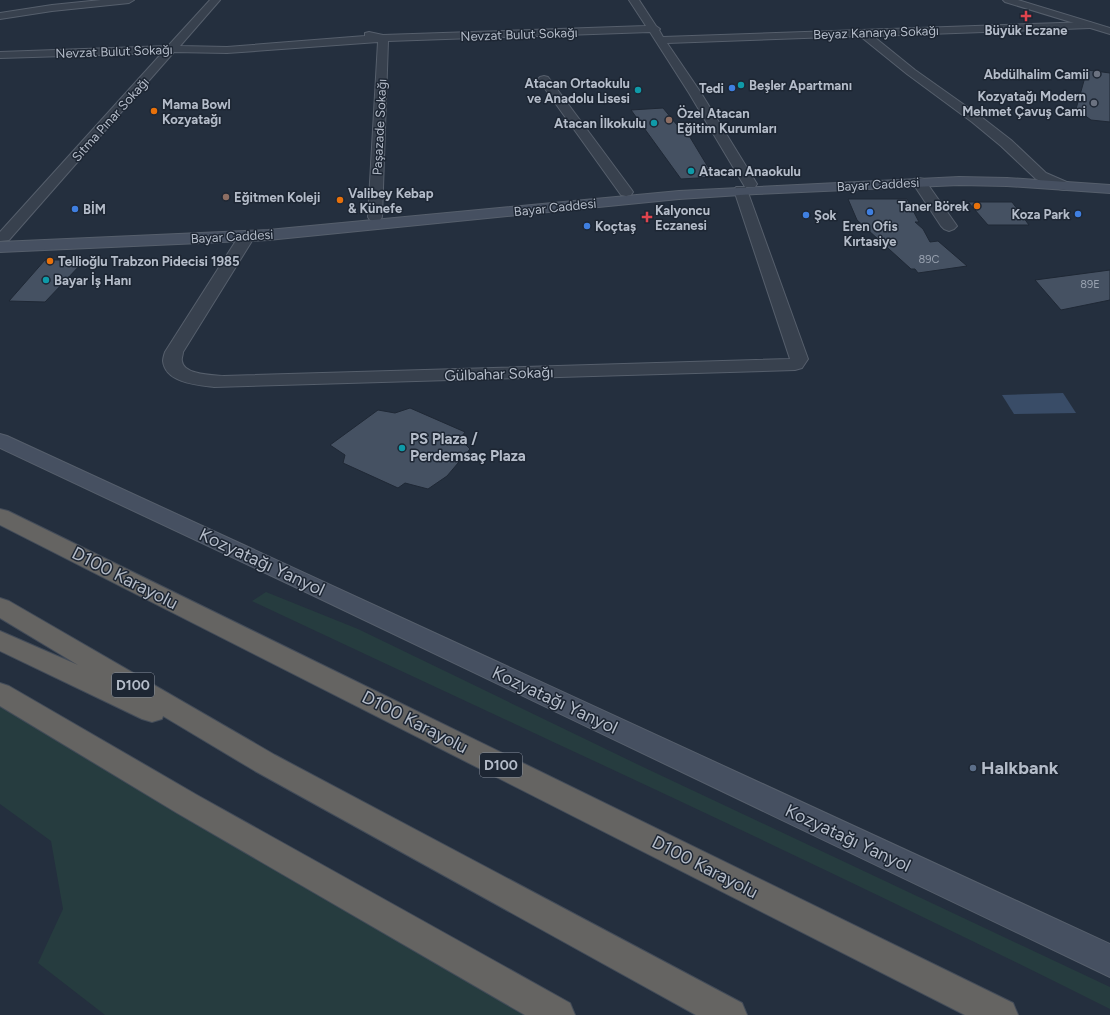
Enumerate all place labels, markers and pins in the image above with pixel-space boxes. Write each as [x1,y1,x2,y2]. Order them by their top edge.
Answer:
marker: Büyük Eczane [1021,11,1031,21]
place label: Büyük Eczane [985,23,1067,38]
place label: Abdülhalim Camii [984,67,1089,82]
marker: Abdülhalim Camii [1092,69,1102,79]
place label: Atacan Ortaokulu ve Anadolu Lisesi [524,76,630,106]
place label: Beşler Apartmanı [749,78,852,93]
marker: Beşler Apartmanı [736,80,746,90]
place label: Tedi [699,81,724,96]
marker: Tedi [727,83,737,93]
marker: Atacan Ortaokulu ve Anadolu Lisesi [633,85,643,95]
place label: Kozyatağı Modern Mehmet Çavuş Cami [962,89,1086,119]
place label: Mama Bowl Kozyatağı [162,97,231,127]
marker: Kozyatağı Modern Mehmet Çavuş Cami [1089,98,1099,108]
place label: Özel Atacan Eğitim Kurumları [677,105,777,136]
marker: Mama Bowl Kozyatağı [149,106,159,116]
place label: Atacan İlkokulu [554,115,646,131]
marker: Özel Atacan Eğitim Kurumları [664,115,674,125]
marker: Atacan İlkokulu [649,118,659,128]
place label: Atacan Anaokulu [699,164,801,179]
marker: Atacan Anaokulu [686,166,696,176]
place label: Valibey Kebap & Künefe [348,186,434,216]
place label: Eğitmen Koleji [234,190,321,205]
marker: Eğitmen Koleji [221,192,231,202]
marker: Valibey Kebap & Künefe [335,195,345,205]
place label: Taner Börek [898,199,969,214]
place label: BİM [83,201,106,217]
marker: Taner Börek [972,201,982,211]
place label: Kalyoncu Eczanesi [655,203,710,233]
marker: BİM [70,204,80,214]
marker: Eren Ofis Kırtasiye [865,207,875,217]
place label: Koza Park [1011,207,1070,222]
place label: Şok [814,208,836,223]
marker: Koza Park [1073,209,1083,219]
marker: Şok [801,210,811,220]
marker: Kalyoncu Eczanesi [642,212,652,222]
place label: Koçtaş [595,219,636,234]
place label: Eren Ofis Kırtasiye [842,219,898,249]
marker: Koçtaş [582,221,592,231]
place label: Tellioğlu Trabzon Pidecisi 1985 [58,254,240,269]
marker: Tellioğlu Trabzon Pidecisi 1985 [45,256,55,266]
place label: Bayar İş Hanı [54,272,132,288]
marker: Bayar İş Hanı [41,275,51,285]
place label: PS Plaza / Perdemsaç Plaza [410,430,526,465]
marker: PS Plaza / Perdemsaç Plaza [397,443,407,453]
place label: Halkbank [981,757,1059,779]
marker: Halkbank [968,763,978,773]

